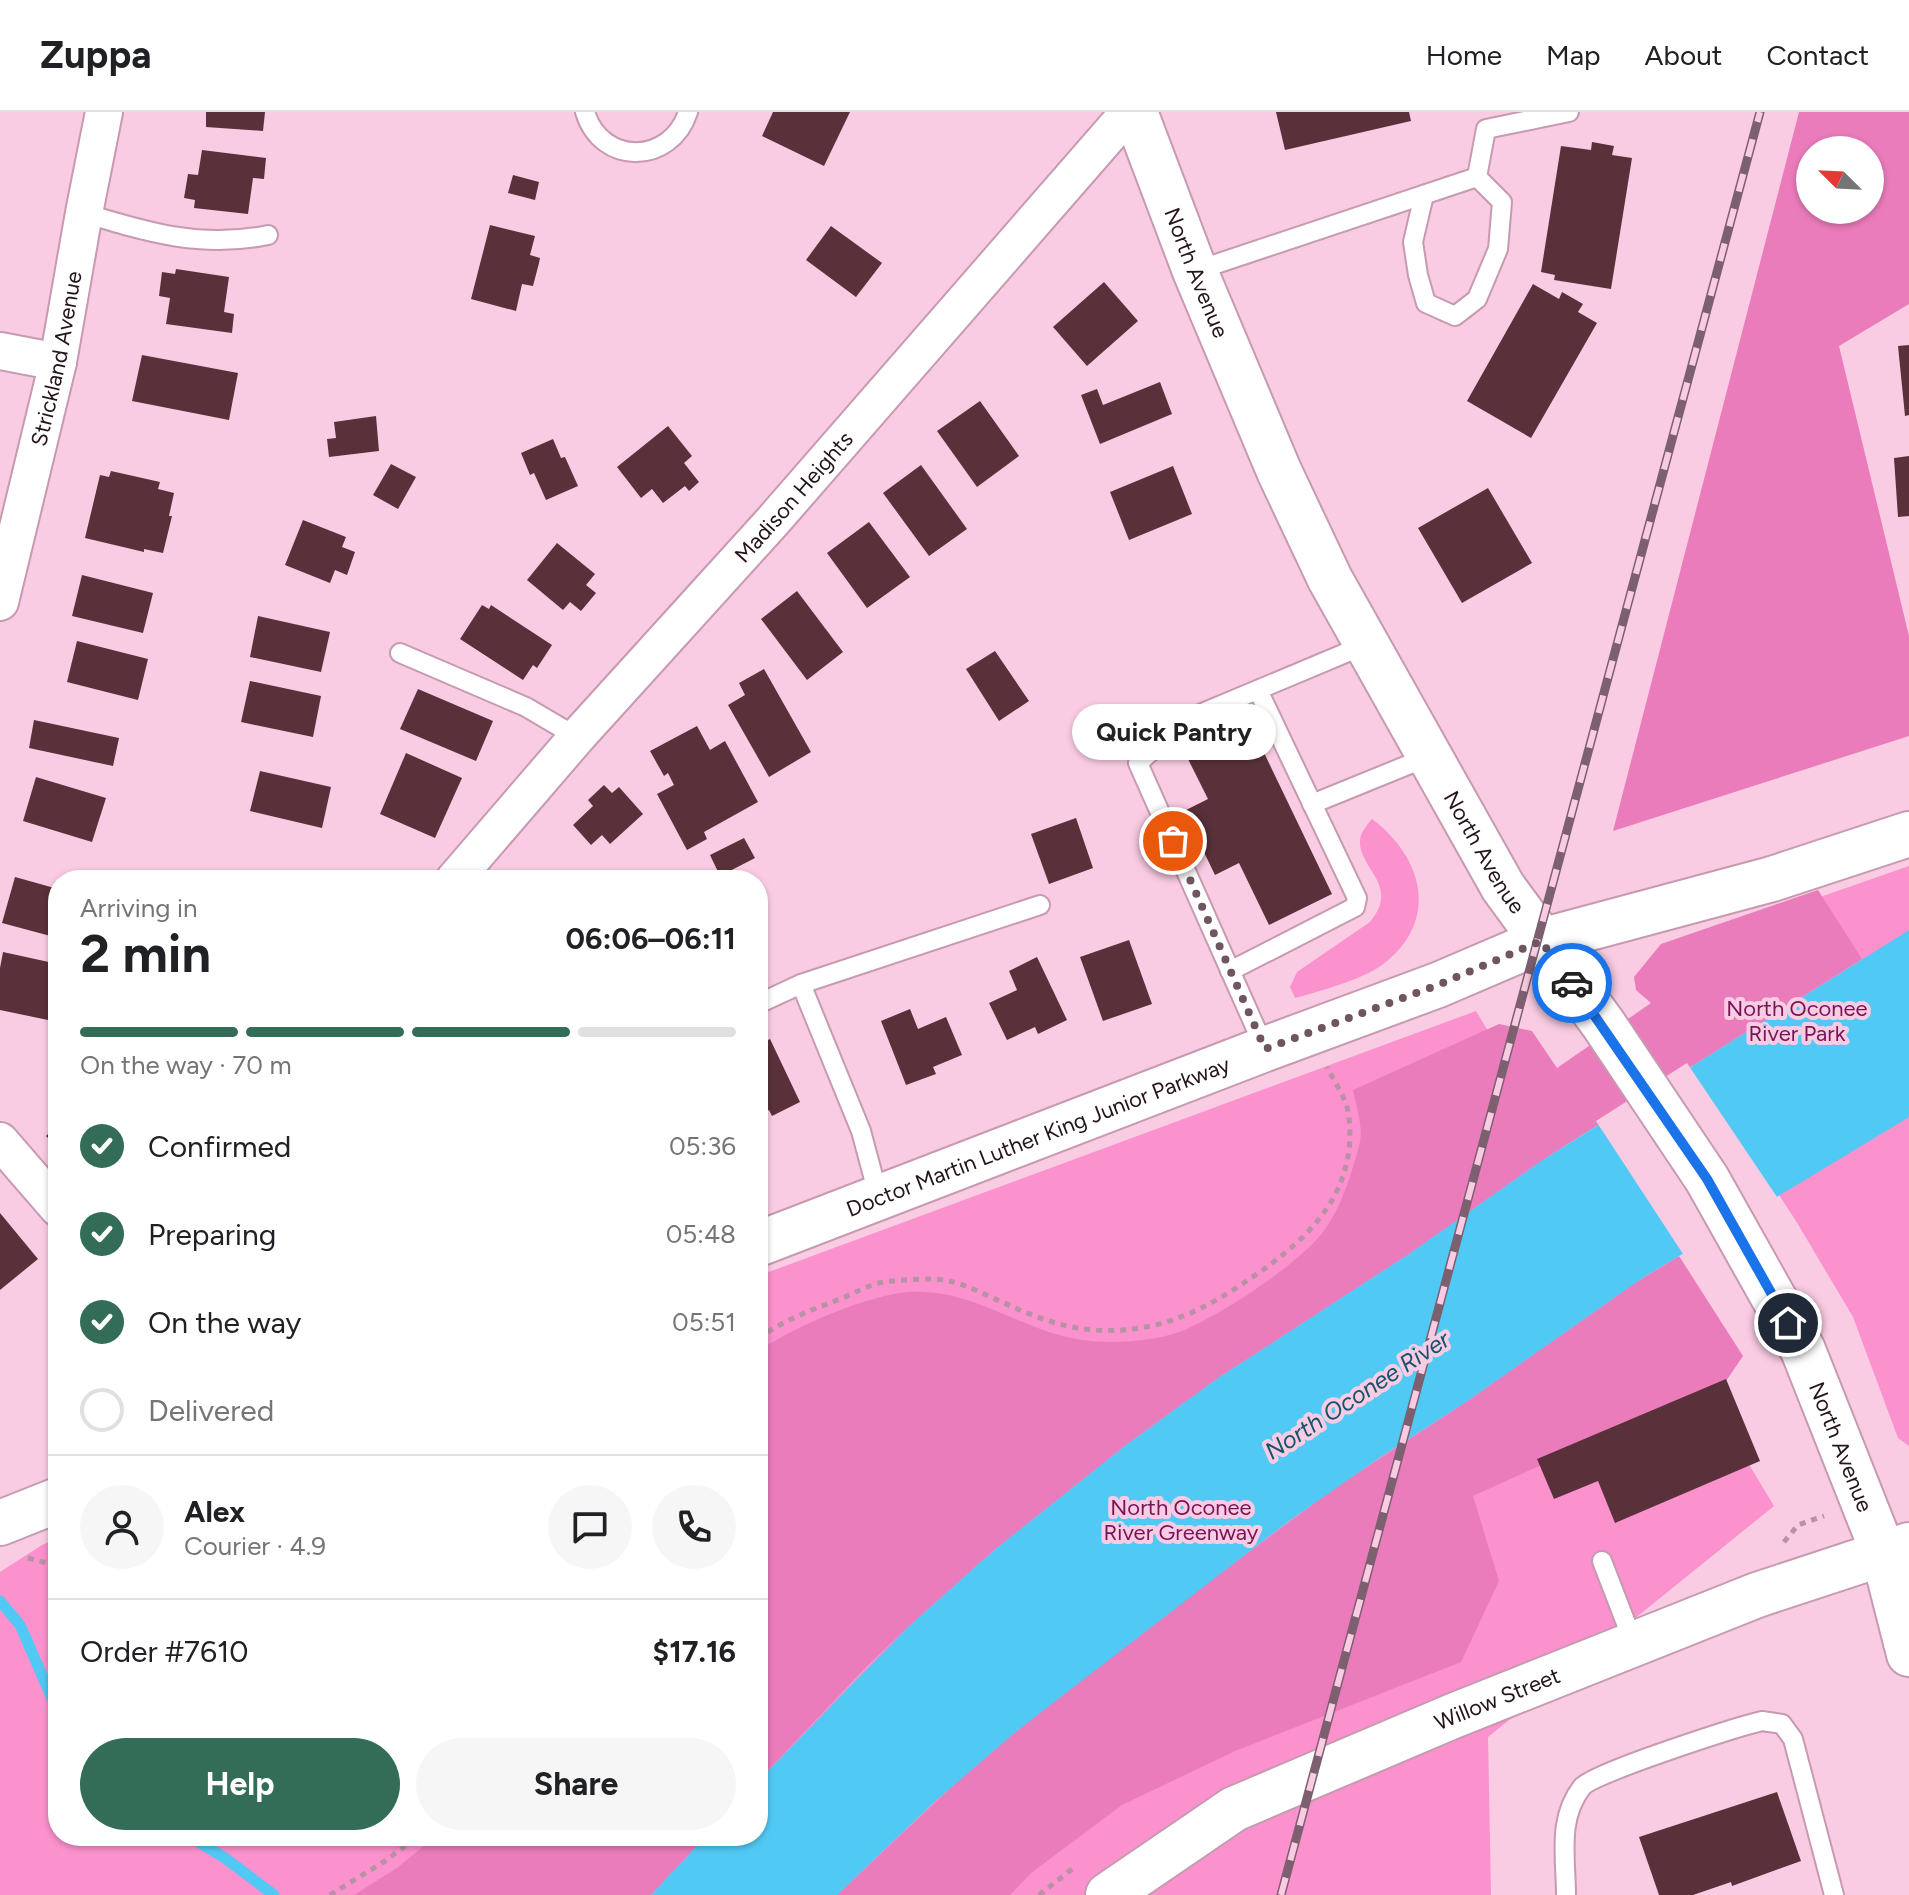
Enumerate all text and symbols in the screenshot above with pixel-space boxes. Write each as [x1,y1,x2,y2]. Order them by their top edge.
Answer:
text: Zuppa [40,32,152,78]
text: Home [1426,38,1502,72]
text: Map [1546,38,1601,72]
text: About [1645,38,1722,72]
text: Contact [1766,38,1869,72]
north arrow [1796,136,1884,224]
map controls [1796,136,1884,224]
street label: North Avenue [1159,204,1235,342]
street label: Strickland Avenue [25,269,87,449]
street label: Madison Heights [728,426,858,568]
callout: Quick Pantry [1071,705,1275,761]
text: Quick Pantry [1096,716,1252,748]
street label: North Avenue [1438,786,1531,919]
pin [1139,807,1207,875]
icon: bag [1151,819,1195,863]
text: Arriving in [80,892,198,924]
text: 06:06–06:11 [566,920,736,957]
text: 2 min [80,923,211,985]
courier [1532,943,1612,1023]
icon: car [1550,961,1594,1005]
park label: North Oconee River Park [1726,995,1868,1047]
text: On the way · 70 m [80,1049,292,1081]
street label: Doctor Martin Luther King Junior Parkway [842,1050,1234,1222]
icon: check [80,1124,124,1168]
text: Confirmed [148,1128,291,1165]
text: 05:36 [669,1130,736,1162]
icon: check [80,1212,124,1256]
text: Preparing [148,1216,276,1253]
text: 05:48 [666,1218,736,1250]
pin [1754,1289,1822,1357]
icon: check [80,1300,124,1344]
icon: home [1766,1301,1810,1345]
text: On the way [148,1304,301,1341]
text: 05:51 [672,1306,736,1338]
water label: North Oconee River [1259,1324,1456,1466]
street label: North Avenue [1803,1378,1879,1516]
text: Delivered [148,1392,274,1429]
button: person [80,1485,164,1569]
button: chat [548,1485,632,1569]
button: phone [652,1485,736,1569]
text: Alex [184,1493,245,1530]
park label: North Oconee River Greenway [1104,1494,1259,1546]
text: Courier · 4.9 [184,1530,326,1562]
text: Order #7610 [80,1633,249,1670]
text: $17.16 [653,1633,736,1670]
street label: Willow Street [1430,1661,1564,1736]
button: Help [80,1738,400,1830]
button: Share [416,1738,736,1830]

